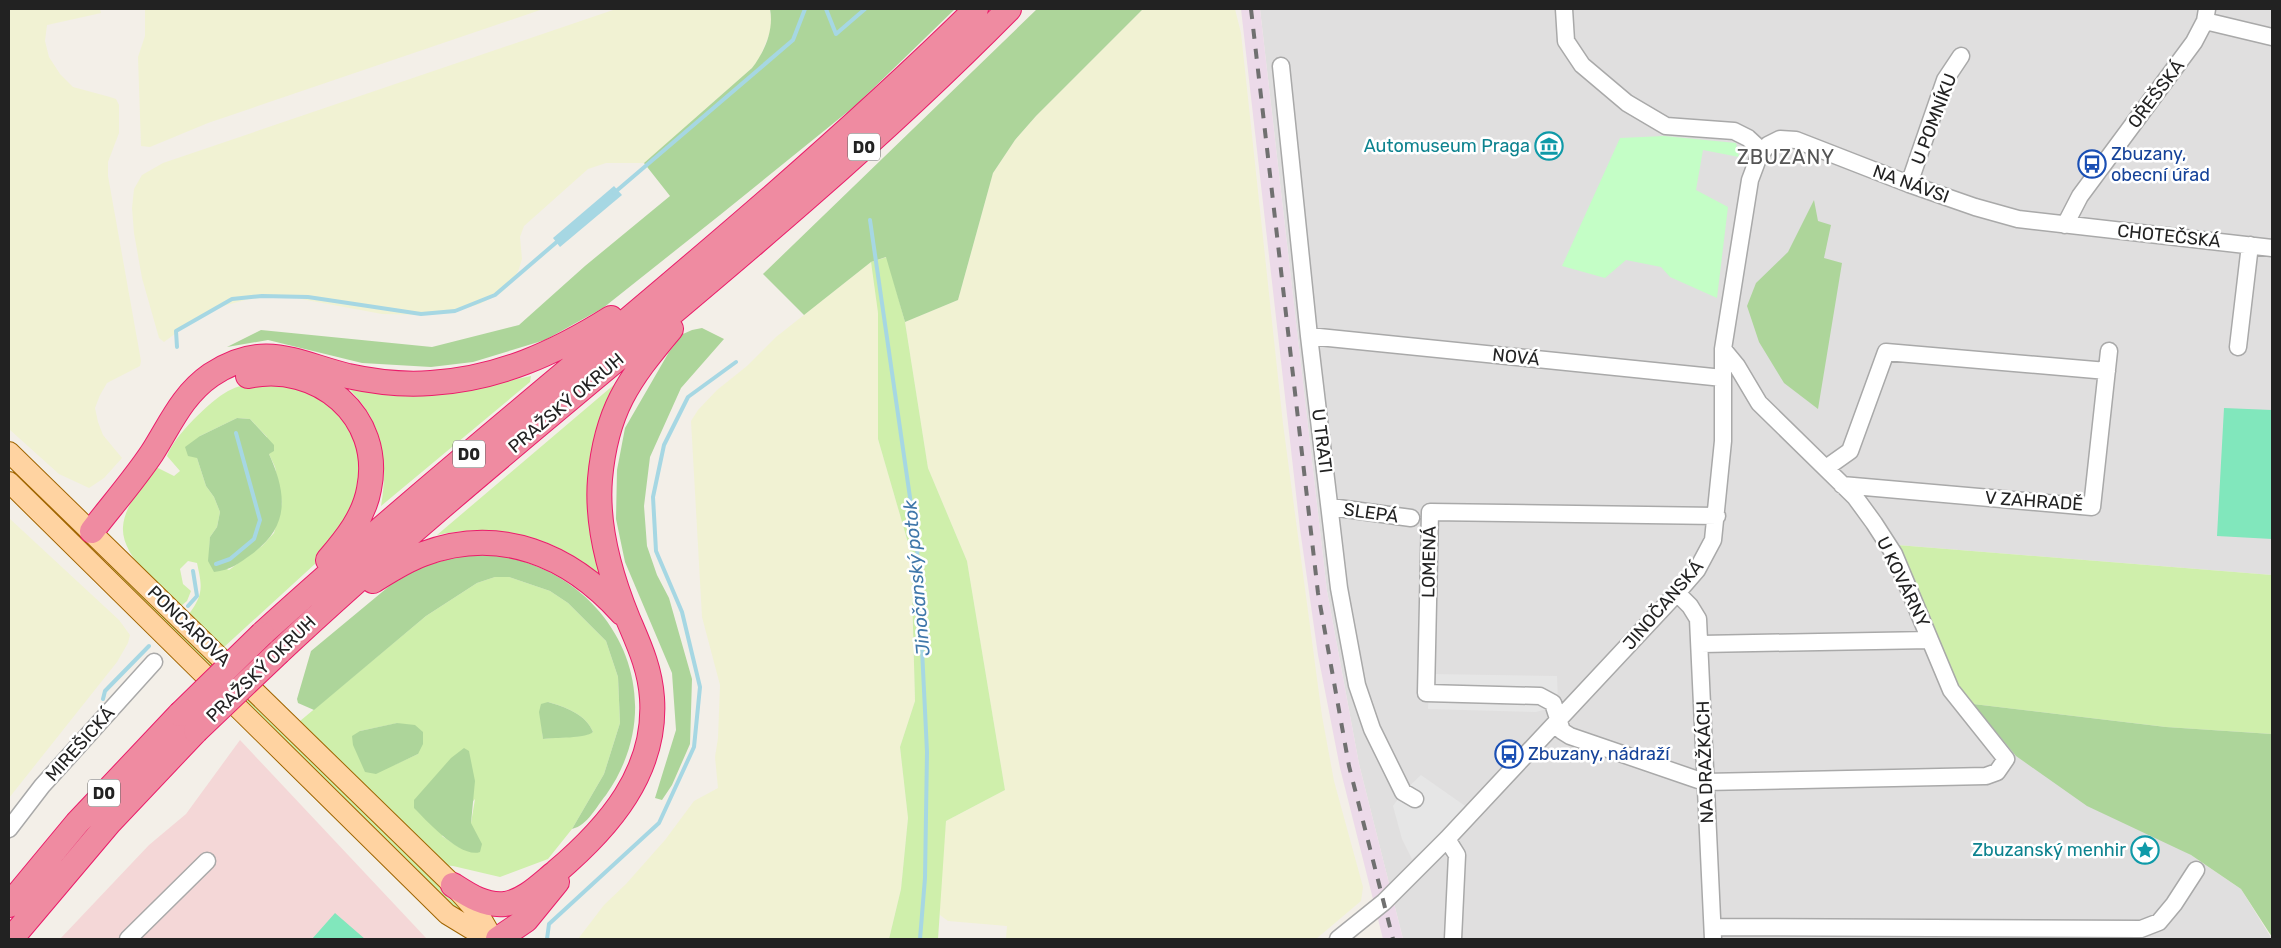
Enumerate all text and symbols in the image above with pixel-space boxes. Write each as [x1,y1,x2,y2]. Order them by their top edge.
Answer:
street label: OŘEŠSKÁ [2123,55,2189,133]
street label: U POMNÍKU [1907,70,1961,168]
museum icon: Automuseum Praga [1534,131,1564,161]
road number: D0 [848,134,880,160]
place label: Automuseum Praga [1364,135,1530,157]
place label: Zbuzany, obecní úřad [2111,143,2210,186]
district label: ZBUZANY [1737,145,1835,169]
bus stop icon: Zbuzany, obecní úřad [2077,149,2107,179]
street label: NA NÁVSI [1870,160,1952,208]
street label: CHOTEČSKÁ [2116,220,2222,252]
street label: NOVÁ [1491,344,1541,370]
street label: PRAŽSKÝ OKRUH [504,348,628,458]
street label: U TRATI [1307,407,1337,475]
road number: D0 [453,440,485,468]
street label: V ZAHRADĚ [1984,487,2084,515]
street label: SLEPÁ [1342,498,1400,528]
water label: Jinočanský potok [898,499,935,657]
street label: LOMENÁ [1417,526,1441,598]
street label: U KOVÁRNY [1872,533,1935,631]
street label: JINOČANSKÁ [1618,556,1708,654]
street label: PONCAROVA [143,581,235,671]
street label: PRAŽSKÝ OKRUH [202,611,320,727]
street label: NA DRAŽKÁCH [1692,700,1718,824]
street label: MIREŠICKÁ [41,702,119,786]
bus stop icon: Zbuzany, nádraží [1494,739,1524,769]
place label: Zbuzany, nádraží [1528,743,1671,765]
road number: D0 [88,780,120,806]
place icon: Zbuzanský menhir [2130,835,2160,865]
place label: Zbuzanský menhir [1972,839,2126,861]

